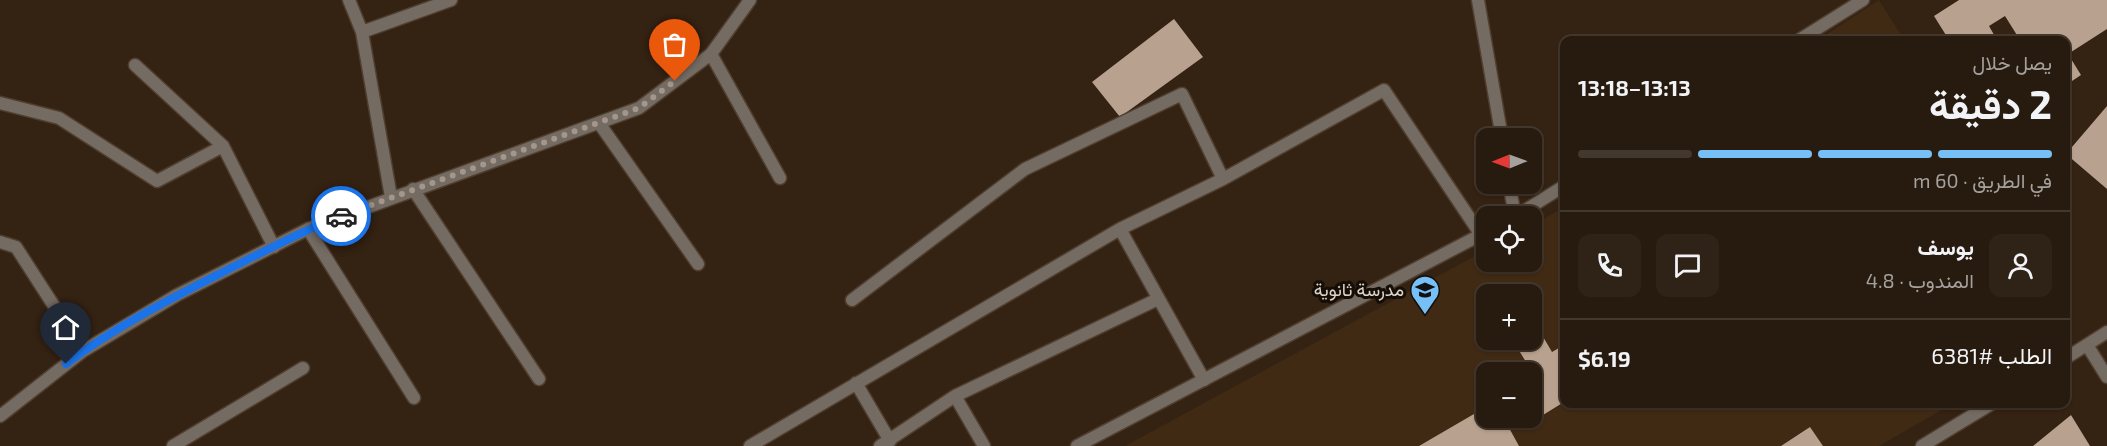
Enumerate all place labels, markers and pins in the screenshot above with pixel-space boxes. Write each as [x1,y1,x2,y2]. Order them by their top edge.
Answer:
pin [649,19,700,81]
school or university icon: مدرسة ثانوية [1409,274,1441,316]
place label: مدرسة ثانوية [1314,278,1404,301]
pin [40,302,91,364]

